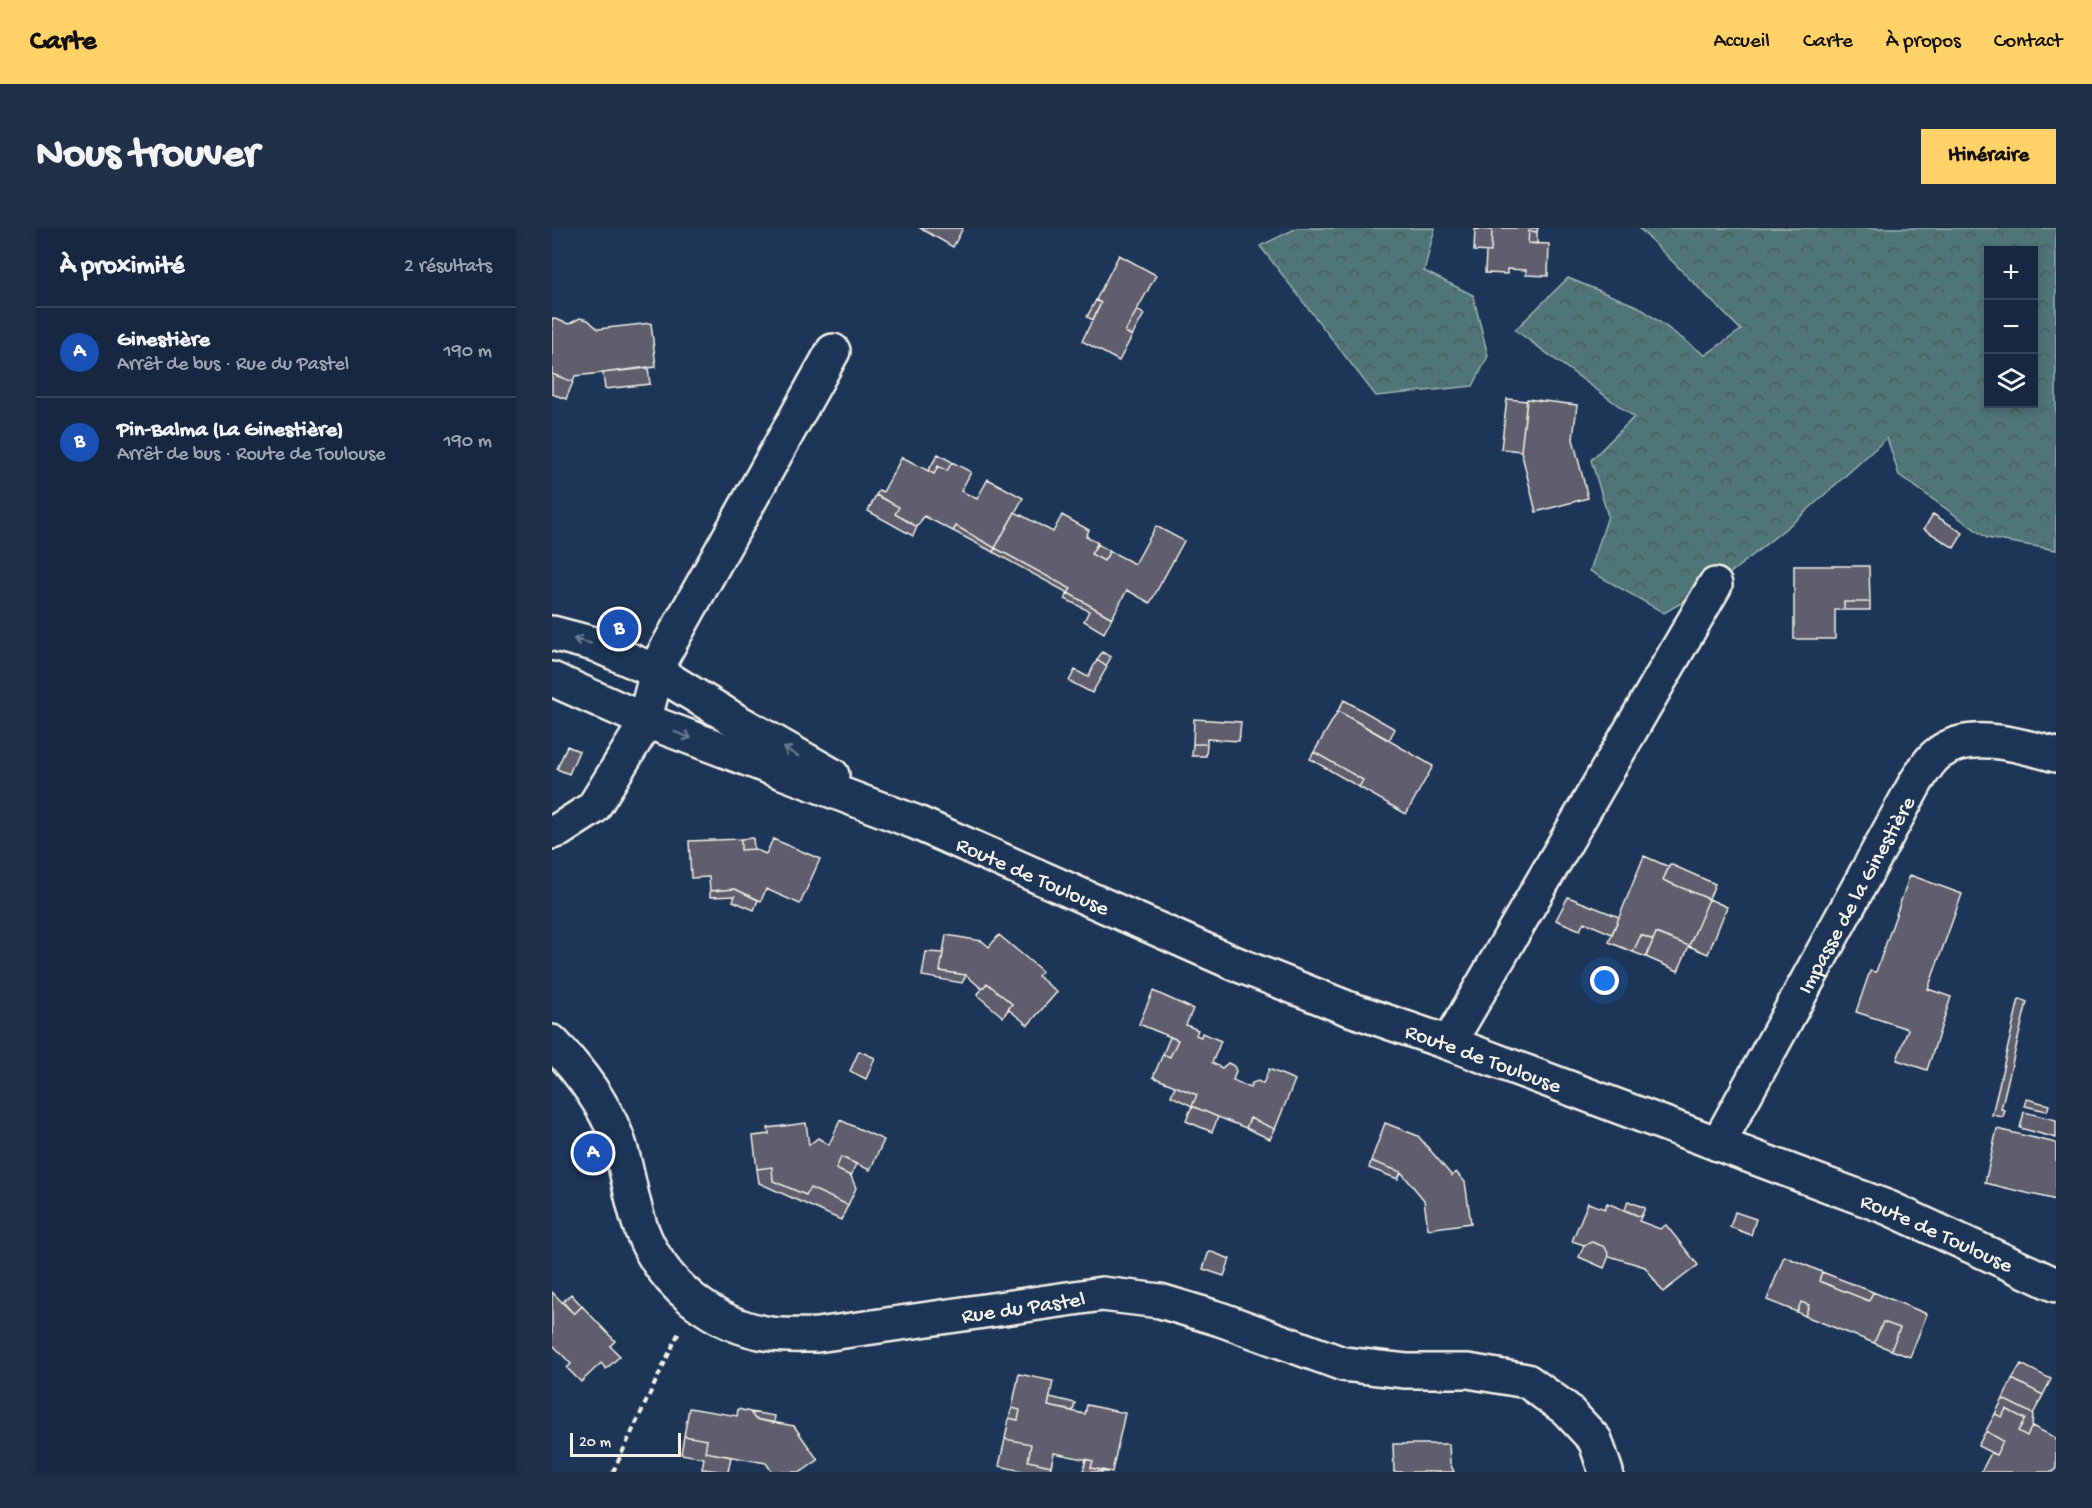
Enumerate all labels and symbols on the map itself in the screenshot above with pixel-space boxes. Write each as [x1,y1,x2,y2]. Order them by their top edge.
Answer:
pin: B [600,606,638,652]
one-way arrow [573,635,592,647]
one-way arrow [673,730,692,741]
one-way arrow [783,746,800,758]
street label: Impasse de la Ginestière [1794,792,1923,999]
street label: Route de Toulouse [951,833,1113,924]
your location [1590,966,1619,995]
street label: Route de Toulouse [1401,1020,1565,1101]
pin: A [574,1130,612,1176]
street label: Route de Toulouse [1856,1189,2017,1281]
street label: Rue du Pastel [960,1288,1087,1331]
scale bar [570,1430,681,1458]

